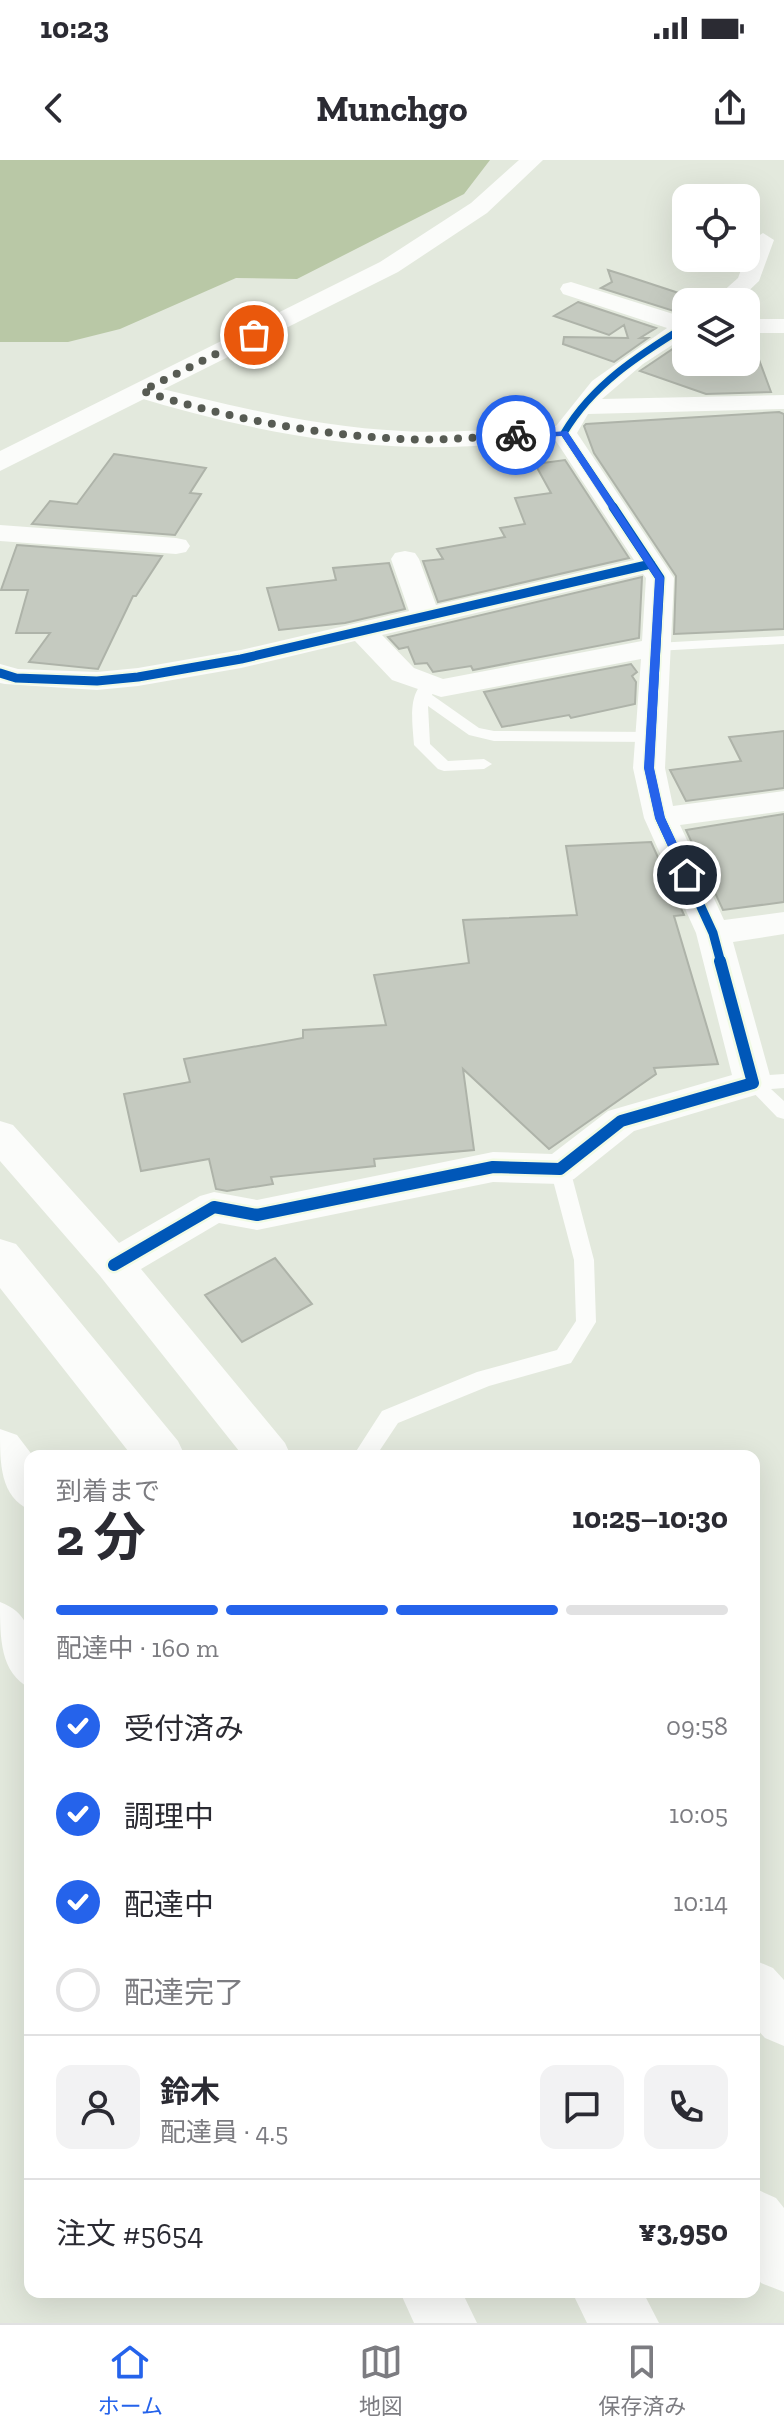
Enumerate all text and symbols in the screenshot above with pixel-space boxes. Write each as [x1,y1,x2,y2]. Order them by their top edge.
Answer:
text: 10:23 [40,10,109,46]
icon: back [32,86,76,130]
icon: share [708,86,752,130]
text: Munchgo [316,87,468,130]
map controls [672,184,760,376]
button: locate [672,184,760,272]
button: layers [672,288,760,376]
pin [220,301,288,369]
icon: bag [232,313,276,357]
courier [476,395,556,475]
icon: bike [494,413,538,457]
pin [653,841,721,909]
icon: home [665,853,709,897]
text: 到着まで [56,1475,160,1507]
text: 10:25–10:30 [572,1500,728,1536]
text: 2 分 [56,1506,146,1568]
text: 配達中 · 160 m [56,1632,219,1664]
icon: check [56,1704,100,1748]
text: 09:58 [666,1710,728,1742]
text: 受付済み [124,1711,244,1747]
icon: check [56,1792,100,1836]
text: 10:05 [669,1798,728,1830]
text: 調理中 [124,1799,214,1835]
icon: check [56,1880,100,1924]
text: 10:14 [673,1886,728,1918]
text: 配達中 [124,1887,214,1923]
text: 配達完了 [124,1975,244,2011]
button: person [56,2065,140,2149]
button: chat [540,2065,624,2149]
button: phone [644,2065,728,2149]
text: 鈴木 [160,2074,220,2110]
text: 配達員 · 4.5 [160,2116,288,2148]
text: ¥3,950 [639,2213,728,2249]
text: 注文 #5654 [56,2216,203,2252]
tab: ホーム [98,2340,163,2420]
tab: 地図 [359,2340,403,2420]
tab: 保存済み [598,2340,686,2420]

